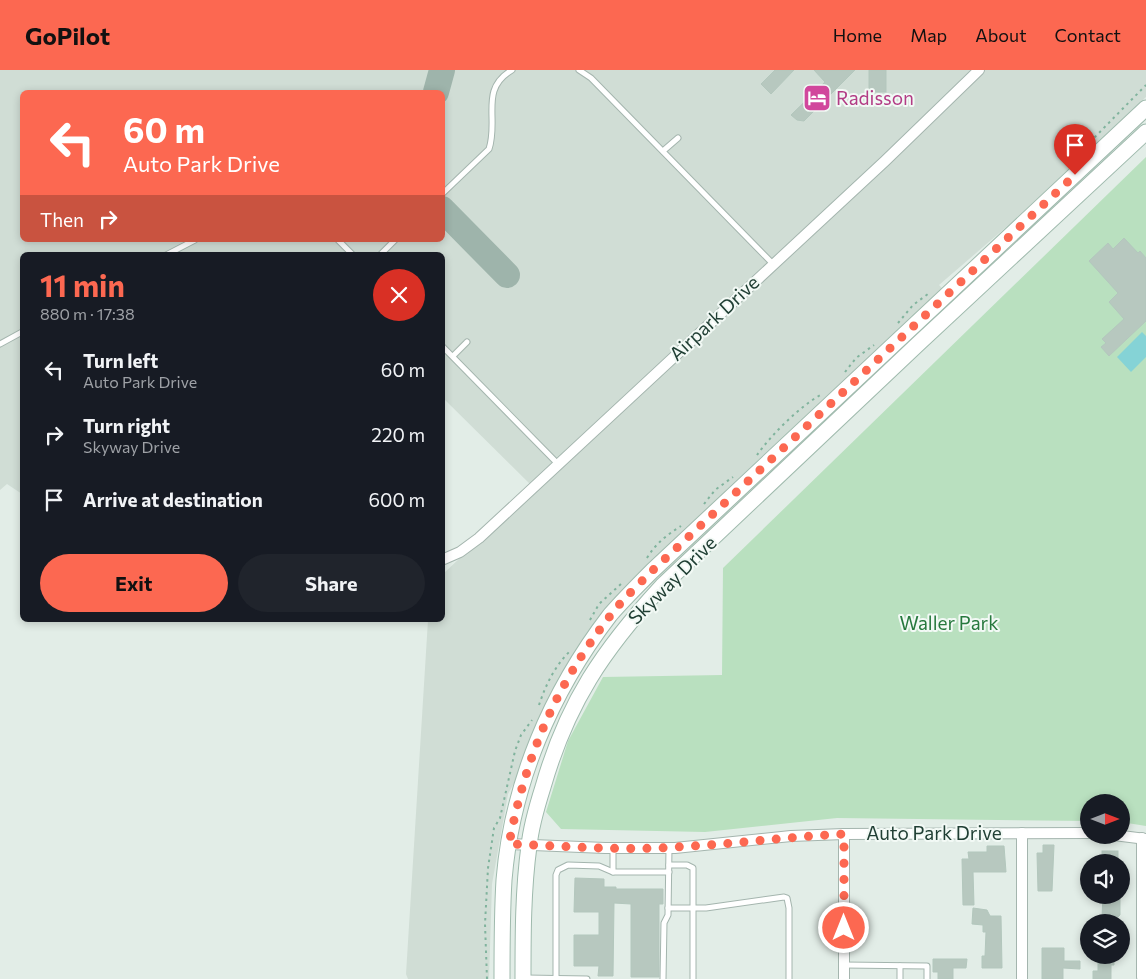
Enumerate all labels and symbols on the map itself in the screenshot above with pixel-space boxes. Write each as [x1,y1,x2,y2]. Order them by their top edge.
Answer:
hotel icon: Radisson [802,83,832,113]
place label: Radisson [836,86,914,109]
pin [1054,124,1096,175]
street label: Airpark Drive [664,270,763,365]
street label: Skyway Drive [623,531,721,629]
park label: Waller Park [900,611,998,634]
north arrow [1080,794,1130,844]
street label: Auto Park Drive [866,821,1002,844]
position arrow [817,901,869,953]

